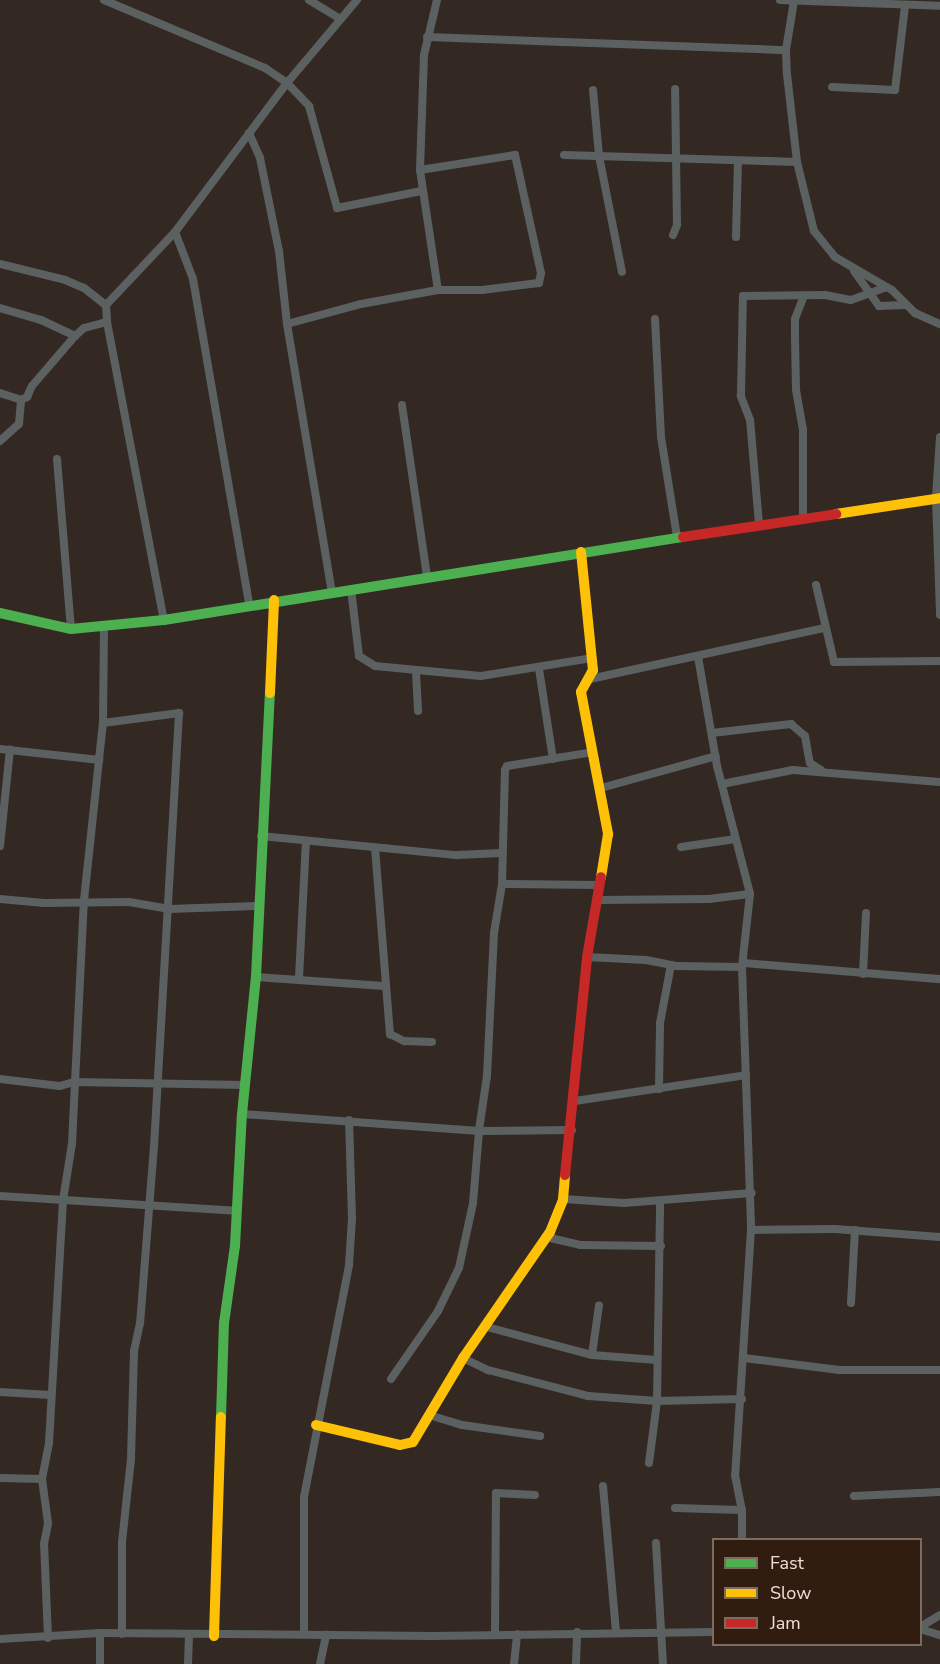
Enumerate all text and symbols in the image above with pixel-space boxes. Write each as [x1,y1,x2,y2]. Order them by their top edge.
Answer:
legend [712,1538,922,1646]
text: Fast [770,1551,804,1575]
text: Slow [770,1581,811,1605]
text: Jam [770,1611,801,1635]

